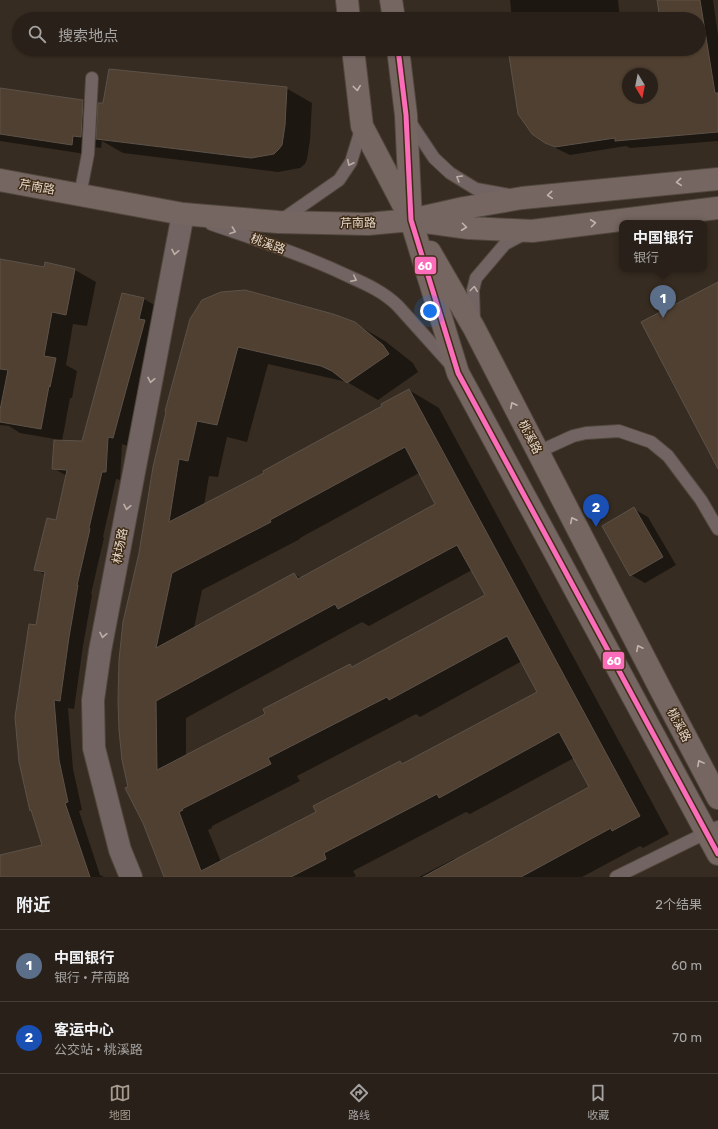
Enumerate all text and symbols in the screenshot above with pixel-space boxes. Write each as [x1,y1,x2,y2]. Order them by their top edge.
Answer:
search box [12,12,706,56]
icon: search [26,23,48,45]
text: 搜索地点 [58,27,118,45]
north arrow [622,68,658,104]
one-way arrow [353,85,362,91]
one-way arrow [347,158,355,166]
one-way arrow [456,176,463,183]
street label: 芹南路 [18,177,56,197]
one-way arrow [676,178,682,187]
one-way arrow [547,190,553,199]
street label: 芹南路 [340,216,376,230]
one-way arrow [590,219,596,228]
popup [619,220,707,272]
one-way arrow [461,223,467,232]
one-way arrow [229,227,236,235]
text: 中国银行 [633,229,693,247]
street label: 桃溪路 [249,231,287,257]
one-way arrow [172,249,180,255]
text: 银行 [633,250,659,265]
line badge: 60 [414,256,437,275]
text: 60 [418,260,432,273]
one-way arrow [350,274,357,282]
pin: 1 [650,285,676,318]
one-way arrow [469,286,478,292]
your location [420,301,440,321]
one-way arrow [148,377,156,383]
one-way arrow [511,401,518,409]
street label: 桃溪路 [516,418,544,456]
pin: 2 [583,494,609,527]
one-way arrow [124,504,132,511]
one-way arrow [570,517,578,524]
street label: 林场路 [110,527,130,565]
one-way arrow [99,632,108,638]
one-way arrow [636,645,644,652]
line badge: 60 [602,651,625,670]
text: 60 [607,655,621,668]
street label: 桃溪路 [664,706,694,744]
one-way arrow [697,760,704,767]
text: 附近 [16,895,50,915]
text: 2个结果 [655,897,702,912]
text: 中国银行 [54,949,114,967]
text: 1 [26,958,32,973]
text: 60 m [671,958,702,973]
text: 银行 · 芹南路 [54,970,130,985]
text: 客运中心 [54,1021,114,1039]
text: 2 [25,1030,33,1045]
text: 70 m [672,1030,702,1045]
text: 公交站 · 桃溪路 [54,1042,143,1057]
tab: 地图 [109,1082,131,1122]
tab: 路线 [348,1082,370,1122]
tab: 收藏 [587,1082,609,1122]

